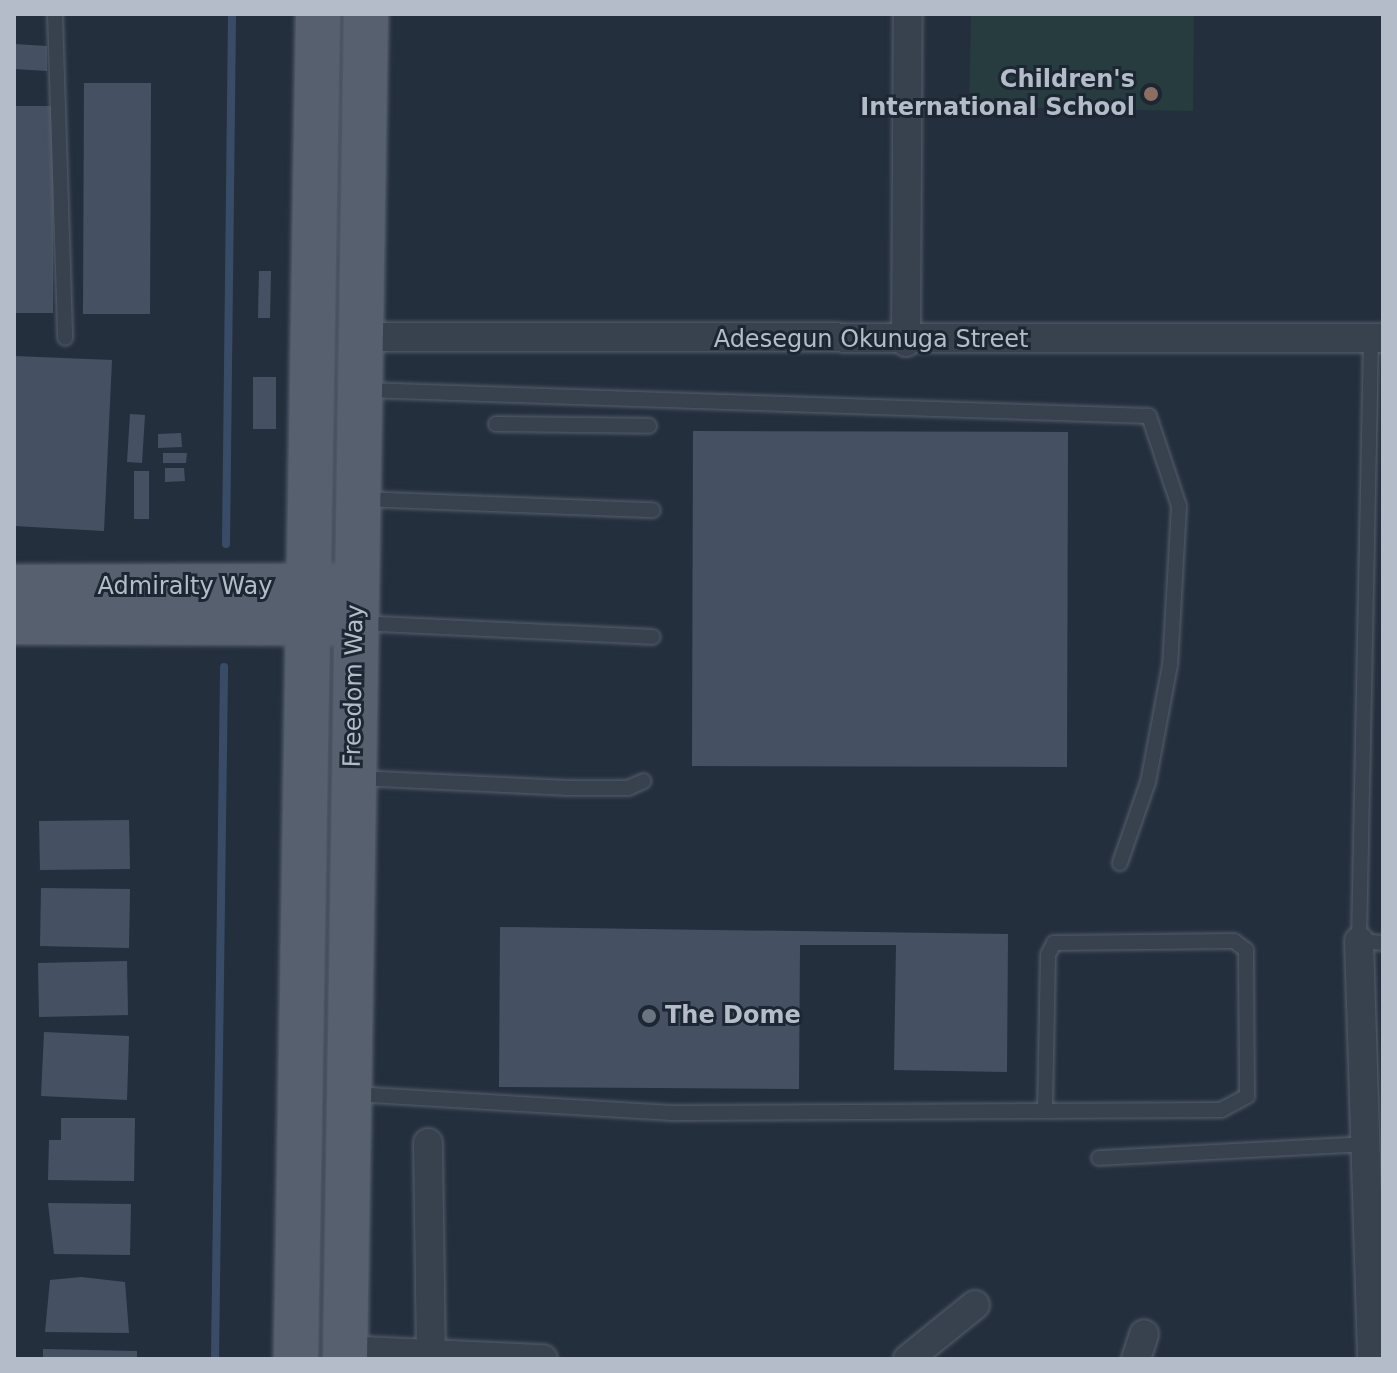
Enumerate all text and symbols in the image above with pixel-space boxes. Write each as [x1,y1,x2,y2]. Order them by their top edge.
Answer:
place label: Children's International School [860,66,1135,122]
marker: Children's International School [1142,85,1160,103]
street label: Adesegun Okunuga Street [714,326,1028,354]
street label: Admiralty Way [98,573,272,601]
street label: Freedom Way [338,604,370,768]
place label: The Dome [665,1002,801,1030]
marker: The Dome [640,1007,658,1025]

